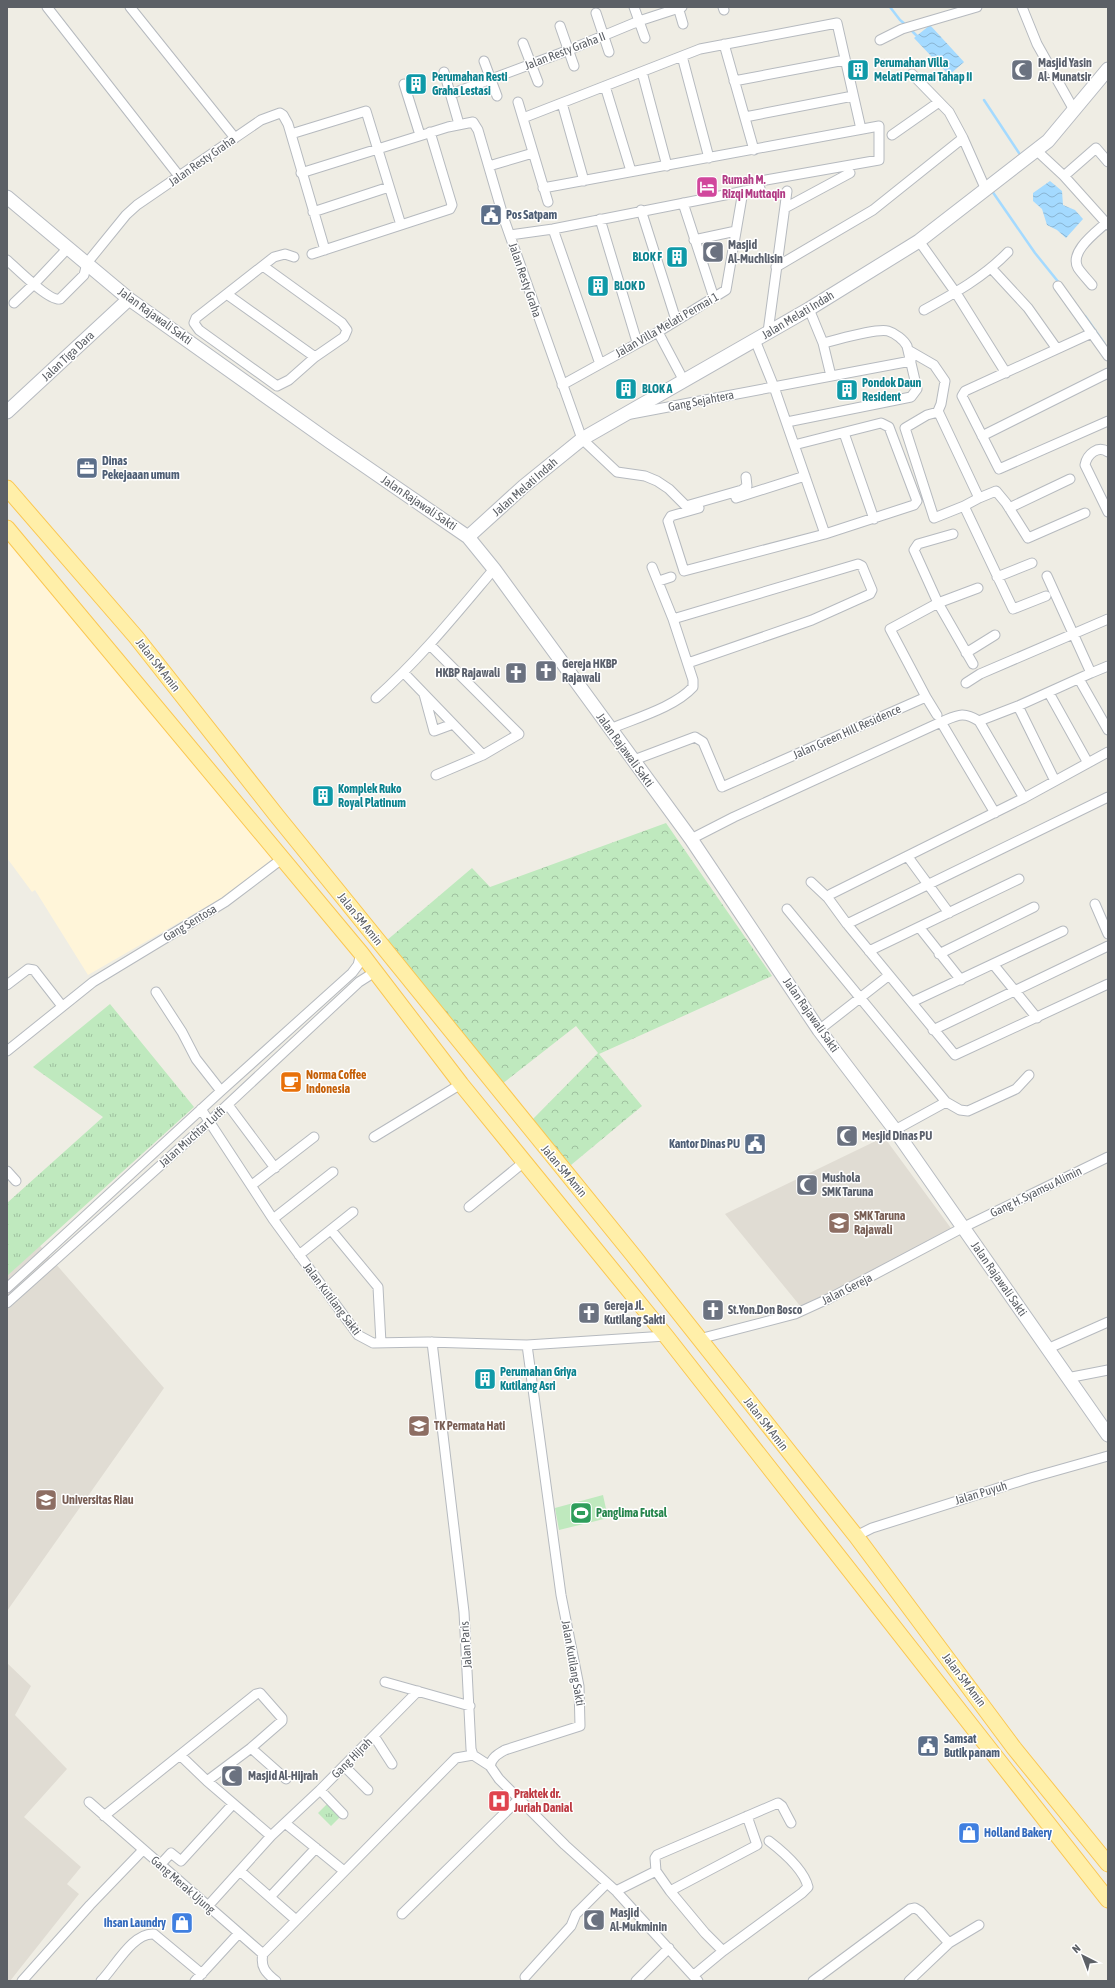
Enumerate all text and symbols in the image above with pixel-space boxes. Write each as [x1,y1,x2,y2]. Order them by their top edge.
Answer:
street label: Jalan Resty Graha II [522,29,608,73]
place label: Perumahan Villa Melati Permai Tahap II [874,56,972,84]
place label: Masjid Yasin Al- Munatsir [1037,56,1092,84]
building icon: Perumahan Villa Melati Permai Tahap II [845,57,871,83]
mosque icon: Masjid Yasin Al- Munatsir [1009,57,1035,83]
place label: Perumahan Resti Graha Lestasi [432,70,508,98]
building icon: Perumahan Resti Graha Lestasi [403,71,429,97]
street label: Jalan Resty Graha [166,133,238,189]
place label: Rumah M. Rizqi Muttaqin [722,173,786,201]
hotel icon: Rumah M. Rizqi Muttaqin [694,174,720,200]
public building icon: Pos Satpam [478,202,504,228]
place label: Pos Satpam [506,208,558,222]
place label: Masjid Al-Muchlisin [727,238,783,266]
mosque icon: Masjid Al-Muchlisin [700,239,726,265]
street label: Jalan Resty Graha [506,241,544,319]
building icon: BLOK F [664,244,690,270]
place label: BLOK F [633,250,662,264]
building icon: BLOK D [585,273,611,299]
place label: BLOK D [614,279,646,293]
street label: Jalan Rajawali Sakti [115,285,195,347]
street label: Jalan Melati Indah [759,288,837,342]
street label: Jalan Villa Melati Permai 1 [613,290,721,360]
street label: Jalan Tiga Dara [39,328,97,384]
building icon: BLOK A [613,376,639,402]
place label: Pondok Daun Resident [862,376,922,404]
building icon: Pondok Daun Resident [834,377,860,403]
place label: BLOK A [642,382,673,396]
street label: Gang Sejahtera [667,388,735,414]
place label: Dinas Pekejaaan umum [102,454,180,482]
office icon: Dinas Pekejaaan umum [74,455,100,481]
street label: Jalan Melati Indah [490,455,560,519]
street label: Jalan Rajawali Sakti [379,473,459,533]
street label: Jalan SM Amin [133,636,183,694]
place label: Gereja HKBP Rajawali [562,657,617,685]
church icon: Gereja HKBP Rajawali [533,658,559,684]
church icon: HKBP Rajawali [503,660,529,686]
place label: HKBP Rajawali [435,666,500,680]
street label: Jalan Green Hill Residence [791,702,903,762]
street label: Jalan Rajawali Sakti [594,710,656,790]
place label: Komplek Ruko Royal Platinum [338,782,406,810]
building icon: Komplek Ruko Royal Platinum [310,783,336,809]
street label: Jalan SM Amin [335,890,385,948]
street label: Gang Sentosa [161,902,219,944]
street label: Jalan Rajawali Sakti [780,975,842,1055]
place label: Norma Coffee Indonesia [306,1068,367,1096]
cafe icon: Norma Coffee Indonesia [278,1069,304,1095]
street label: Jalan Muchtar Lutfi [156,1104,228,1170]
mosque icon: Mesjid Dinas PU [834,1123,860,1149]
place label: Mesjid Dinas PU [862,1129,932,1143]
public building icon: Kantor Dinas PU [742,1131,768,1157]
place label: Kantor Dinas PU [669,1137,740,1151]
street label: Jalan SM Amin [538,1142,590,1200]
street label: Gang H. Syamsu Alimin [988,1164,1084,1220]
place label: Mushola SMK Taruna [822,1171,874,1199]
mosque icon: Mushola SMK Taruna [794,1172,820,1198]
place label: SMK Taruna Rajawali [854,1209,906,1237]
school or university icon: SMK Taruna Rajawali [826,1210,852,1236]
street label: Jalan Rajawali Sakti [968,1239,1030,1319]
street label: Jalan Kutilang Sakti [300,1260,364,1338]
street label: Jalan Gereja [819,1270,875,1308]
church icon: St.Yon.Don Bosco [700,1297,726,1323]
place label: Gereja Jl. Kutilang Sakti [604,1299,666,1327]
church icon: Gereja Jl. Kutilang Sakti [576,1300,602,1326]
place label: St.Yon.Don Bosco [728,1303,803,1317]
place label: Perumahan Griya Kutilang Asri [500,1365,577,1393]
building icon: Perumahan Griya Kutilang Asri [472,1366,498,1392]
street label: Jalan SM Amin [741,1395,791,1453]
school or university icon: TK Permata Hati [406,1413,432,1439]
place label: TK Permata Hati [434,1419,505,1433]
street label: Jalan Puyuh [953,1478,1009,1508]
school or university icon: Universitas Riau [33,1487,59,1513]
place label: Universitas Riau [62,1493,134,1507]
sports icon: Panglima Futsal [568,1500,594,1526]
place label: Panglima Futsal [596,1506,668,1520]
street label: Jalan Kutilang Sakti [559,1619,587,1707]
street label: Jalan Paris [457,1621,475,1669]
street label: Jalan SM Amin [939,1650,989,1710]
place label: Samsat Butik panam [944,1732,1000,1760]
public building icon: Samsat Butik panam [915,1733,941,1759]
street label: Gang Hijrah [329,1735,375,1781]
mosque icon: Masjid Al-Hijrah [219,1763,245,1789]
place label: Masjid Al-Hijrah [248,1769,318,1783]
place label: Praktek dr. Juriah Danial [513,1787,573,1815]
hospital icon: Praktek dr. Juriah Danial [486,1788,512,1814]
shop icon: Holland Bakery [956,1820,982,1846]
place label: Holland Bakery [984,1826,1052,1840]
street label: Gang Merak Ujung [148,1853,219,1917]
place label: Masjid Al-Mukminin [609,1906,667,1934]
mosque icon: Masjid Al-Mukminin [581,1907,607,1933]
shop icon: Ihsan Laundry [169,1910,195,1936]
place label: Ihsan Laundry [104,1916,166,1930]
north arrow [1063,1936,1103,1976]
text: N [1070,1942,1083,1955]

